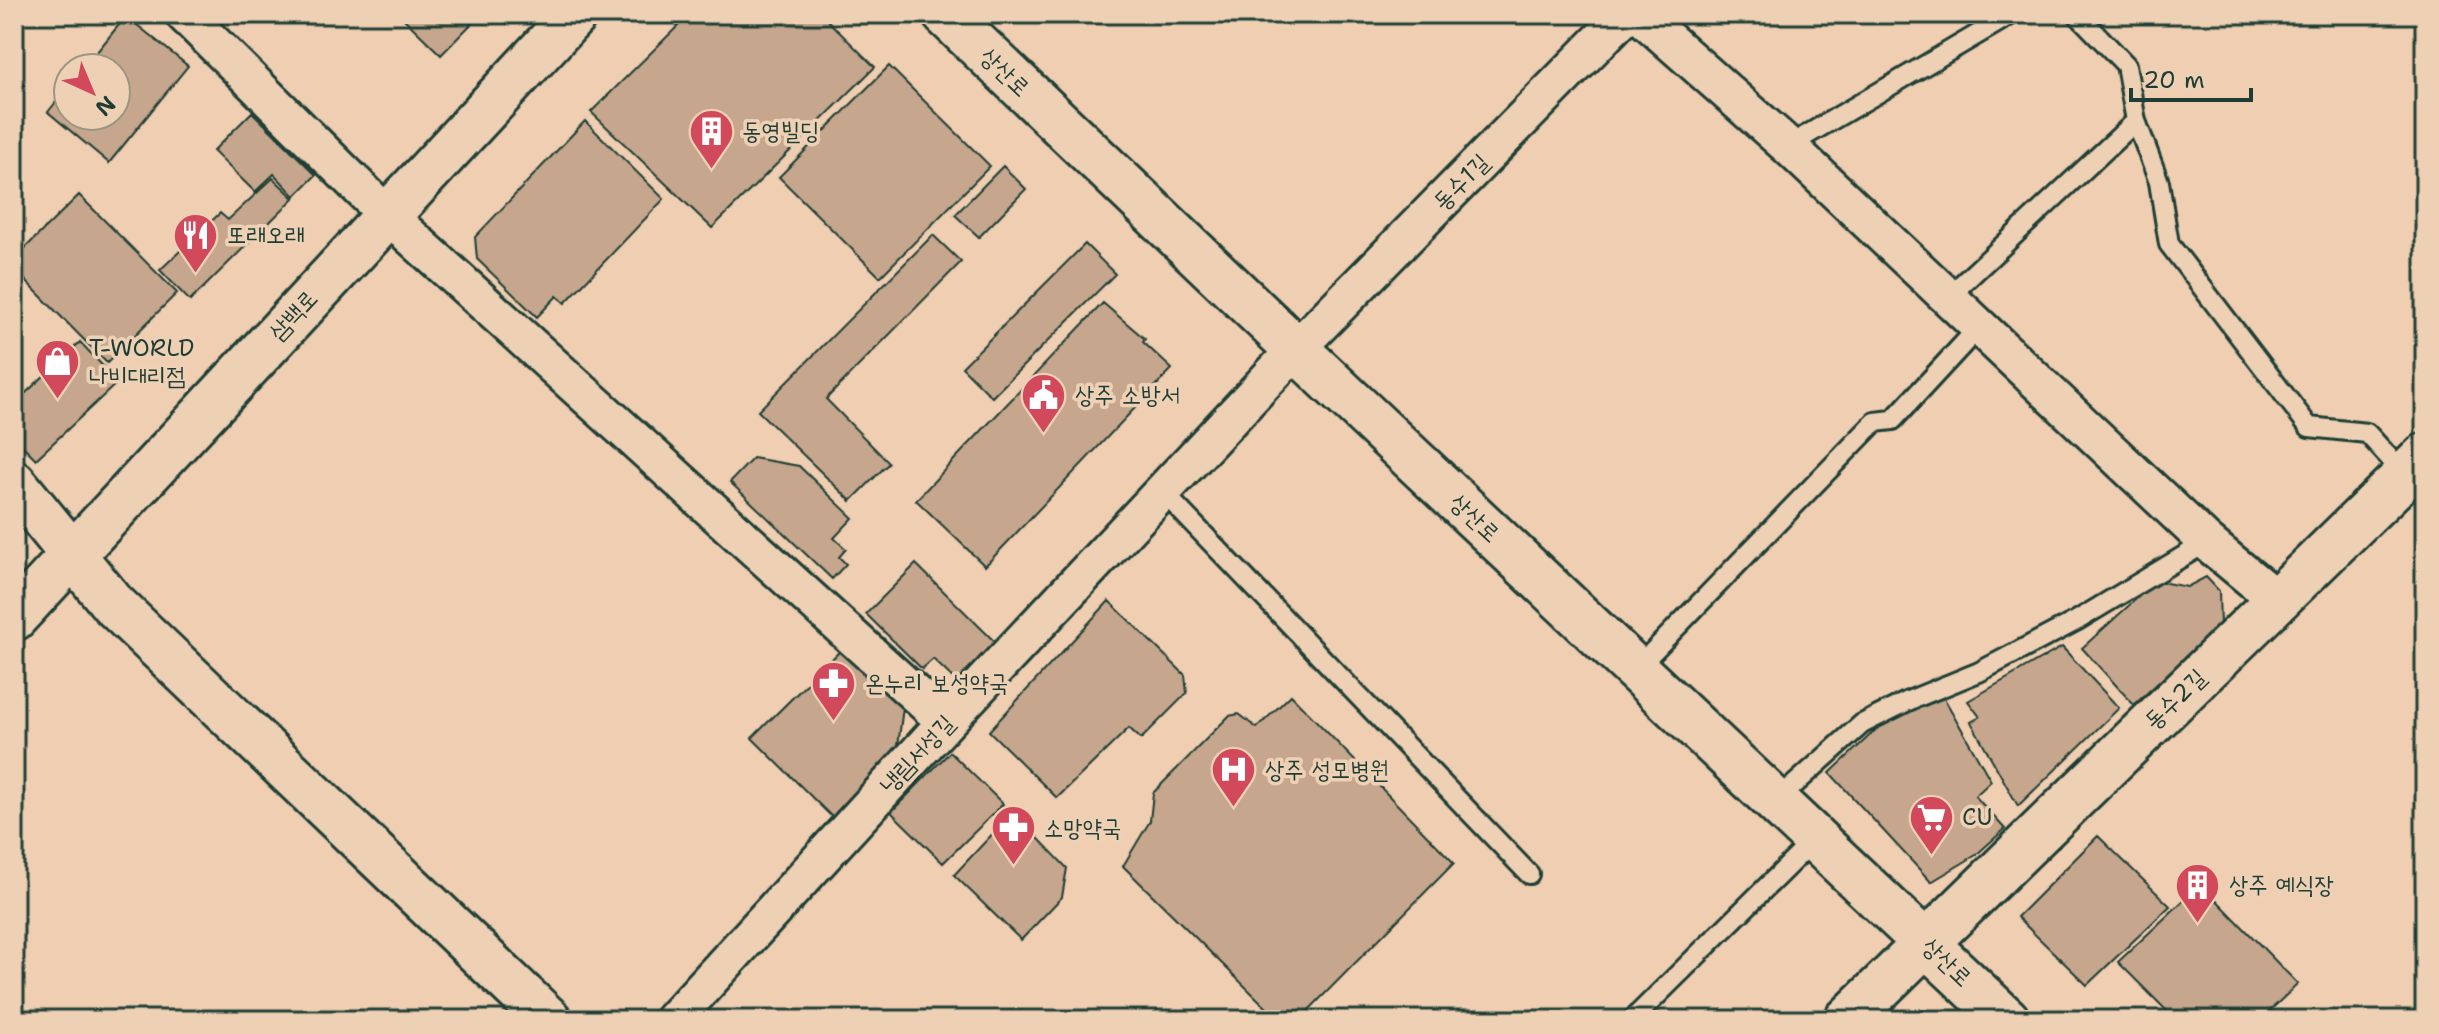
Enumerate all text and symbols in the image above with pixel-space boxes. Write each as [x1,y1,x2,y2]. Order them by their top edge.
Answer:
street label: 상산로 [973,40,1037,104]
north arrow [52,52,132,132]
scale bar [2131,52,2251,102]
text: 20 m [2143,64,2205,96]
text: N [89,90,122,123]
building icon: 동영빌딩 [687,107,735,170]
place label: 동영빌딩 [742,115,819,147]
street label: 동수1길 [1426,147,1496,217]
restaurant icon: 또래오래 [172,211,220,274]
place label: 또래오래 [227,219,304,251]
street label: 삼백로 [262,283,324,347]
place label: T-WORLD 나비대리점 [89,332,194,392]
shop icon: T-WORLD 나비대리점 [34,338,82,401]
public building icon: 상주 소방서 [1020,371,1068,434]
place label: 상주 소방서 [1075,379,1180,411]
street label: 상산로 [1443,487,1507,549]
pharmacy icon: 온누리 보성약국 [810,659,858,722]
street label: 동수2길 [2137,662,2213,736]
place label: 온누리 보성약국 [865,667,1008,699]
street label: 냉림서성길 [872,708,962,800]
hospital icon: 상주 성모병원 [1210,746,1258,809]
place label: 상주 성모병원 [1265,754,1389,786]
supermarket icon: CU [1907,793,1955,856]
place label: CU [1962,801,1993,833]
pharmacy icon: 소망약국 [989,804,1037,867]
place label: 소망약국 [1044,812,1121,844]
building icon: 상주 예식장 [2174,861,2222,924]
place label: 상주 예식장 [2229,869,2334,901]
street label: 상산로 [1915,930,1979,994]

